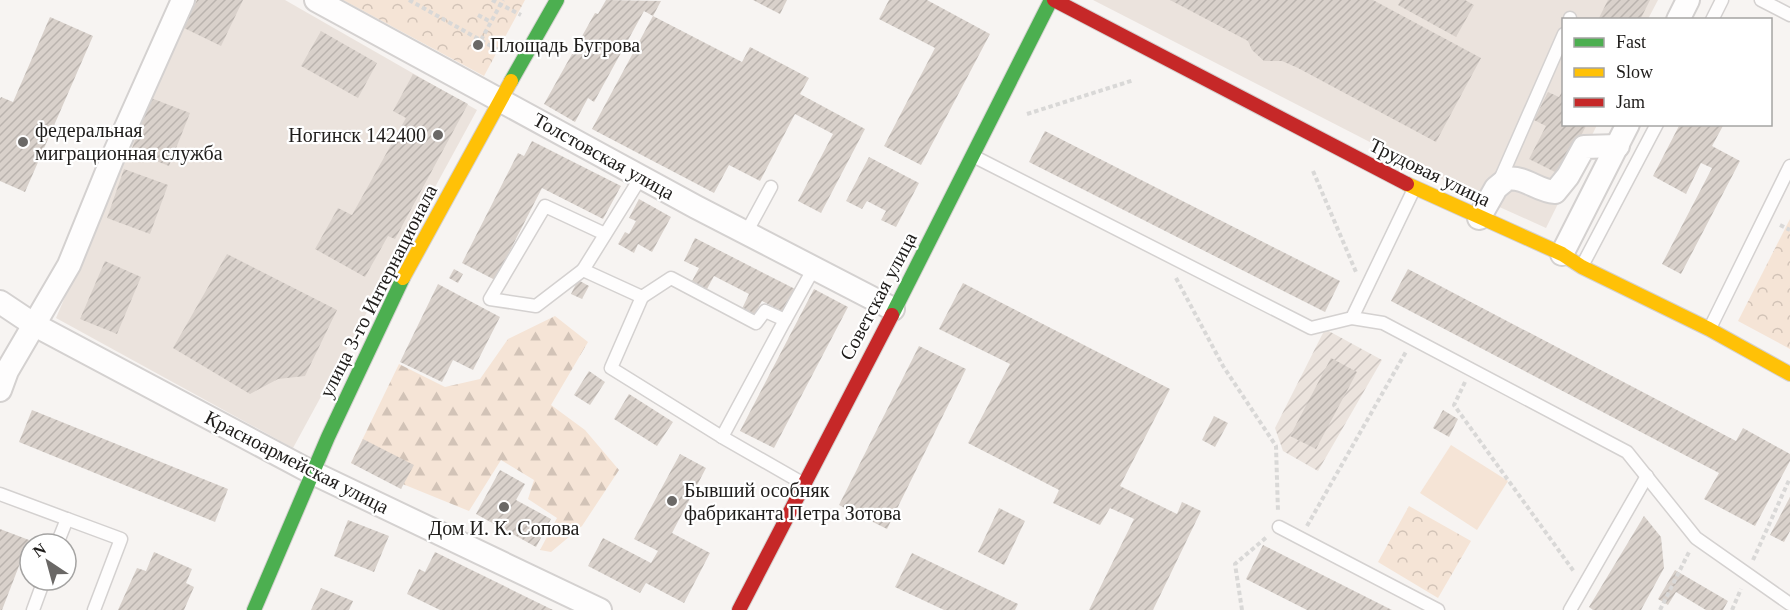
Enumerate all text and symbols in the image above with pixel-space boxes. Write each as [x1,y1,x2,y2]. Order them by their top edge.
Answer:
legend [1562,18,1772,126]
text: Fast [1616,32,1646,52]
place label: Площадь Бугрова [490,34,640,57]
marker: Площадь Бугрова [471,38,485,52]
text: Slow [1616,62,1653,82]
text: Jam [1616,92,1645,112]
street label: Толстовская улица [529,108,678,205]
place label: федеральная миграционная служба [35,119,223,165]
place label: Ногинск 142400 [288,124,426,146]
marker: Ногинск 142400 [431,128,445,142]
street label: Трудовая улица [1366,133,1494,212]
marker: федеральная миграционная служба [16,135,30,149]
street label: улица 3-го Интернационала [315,181,442,402]
street label: Советская улица [835,228,922,364]
street label: Красноармейская улица [201,406,393,519]
place label: Бывший особняк фабриканта Петра Зотова [684,479,901,525]
marker: Бывший особняк фабриканта Петра Зотова [665,494,679,508]
marker: Дом И. К. Сопова [497,500,511,514]
place label: Дом И. К. Сопова [429,517,580,540]
north arrow [18,532,78,592]
text: N [30,540,50,561]

